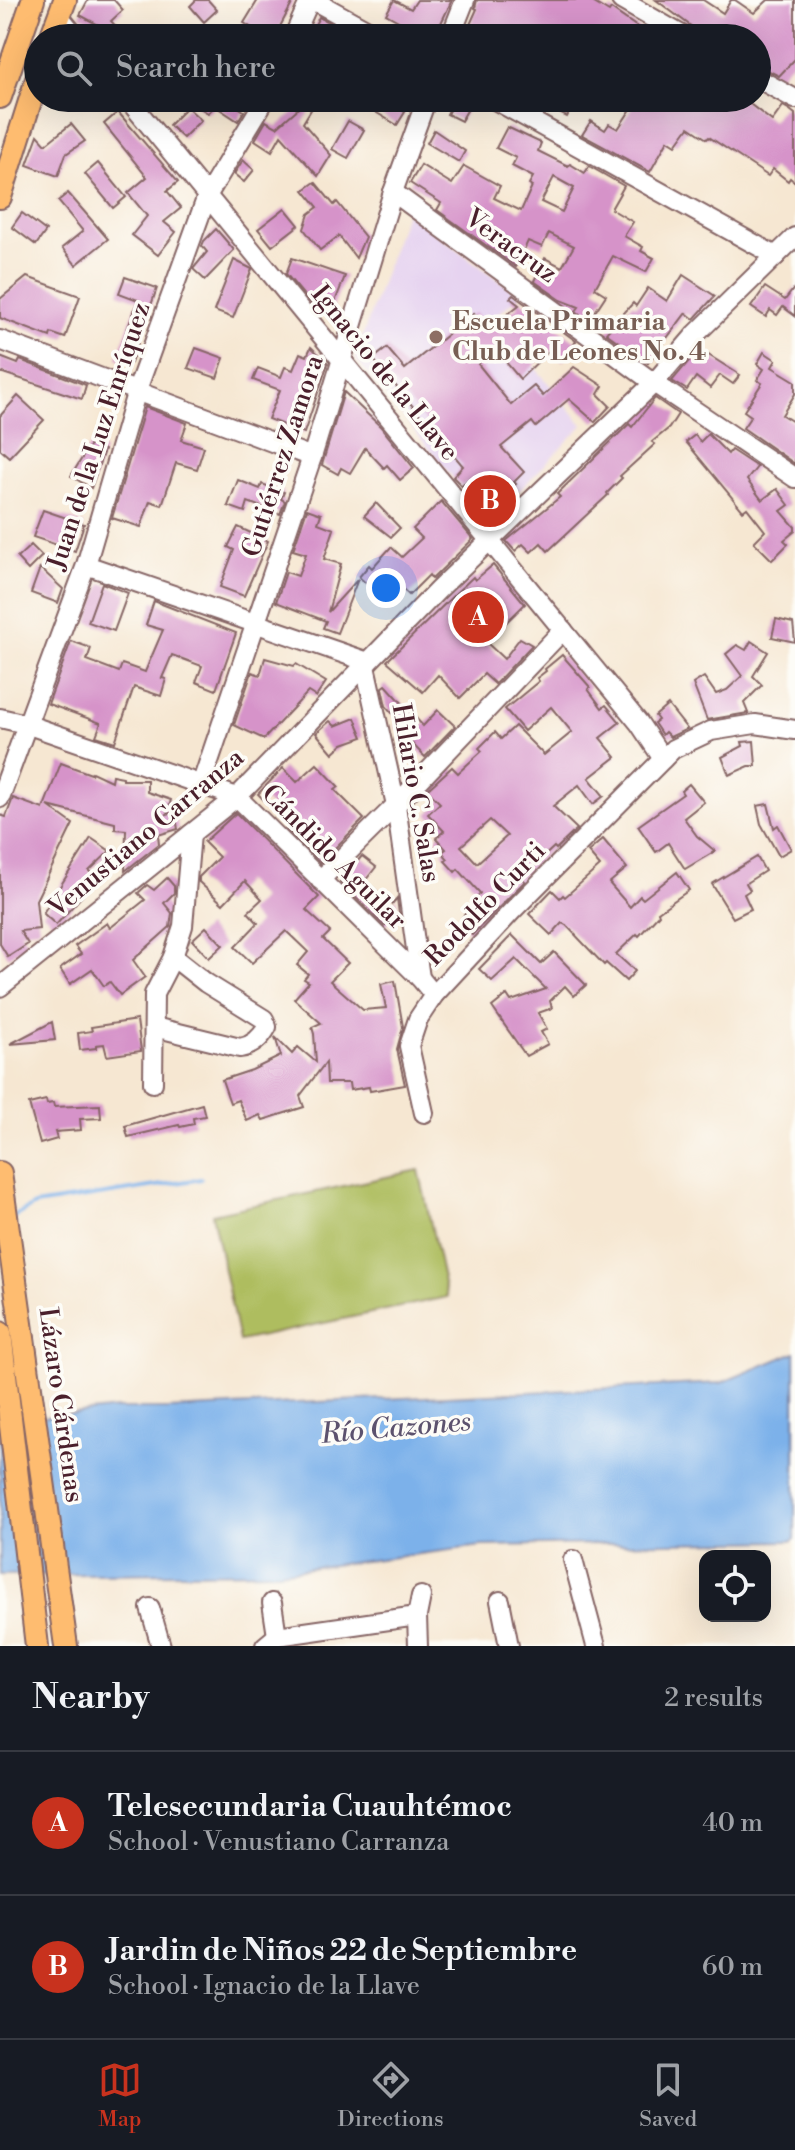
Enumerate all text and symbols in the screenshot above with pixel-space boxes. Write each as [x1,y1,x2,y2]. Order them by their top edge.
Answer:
search box [24,24,771,112]
icon: search [52,46,96,90]
text: Search here [116,49,276,87]
street label: Veracruz [458,201,563,290]
street label: Ignacio de la Llave [304,279,466,467]
street label: Juan de la Luz Enríquez [40,298,157,575]
place label: Escuela Primaria Club de Leones No. 4 [452,306,706,368]
marker: Escuela Primaria Club de Leones No. 4 [427,328,445,346]
street label: Gutiérrez Zamora [235,350,331,561]
pin: B [464,471,516,531]
your location [366,568,406,608]
pin: A [452,587,504,647]
street label: Hilario C. Salas [385,701,447,885]
street label: Venustiano Carranza [41,741,251,925]
street label: Cándido Aguilar [255,778,413,936]
street label: Rodolfo Curti [418,835,552,973]
street label: Lázaro Cárdenas [31,1305,91,1505]
water label: Río Cazones [318,1404,473,1452]
map controls [699,1550,771,1622]
button: locate [699,1550,771,1622]
text: Nearby [32,1677,150,1719]
text: 2 results [664,1682,763,1714]
text: Telesecundaria Cuauhtémoc [108,1788,512,1826]
text: A [49,1807,67,1839]
text: 40 m [702,1807,763,1839]
text: School · Venustiano Carranza [108,1826,449,1858]
text: Jardin de Niños 22 de Septiembre [108,1932,577,1970]
text: B [48,1951,68,1983]
text: 60 m [702,1951,763,1983]
text: School · Ignacio de la Llave [108,1970,420,2002]
tab: Map [98,2058,142,2133]
tab: Directions [338,2058,444,2133]
tab: Saved [639,2058,697,2133]

